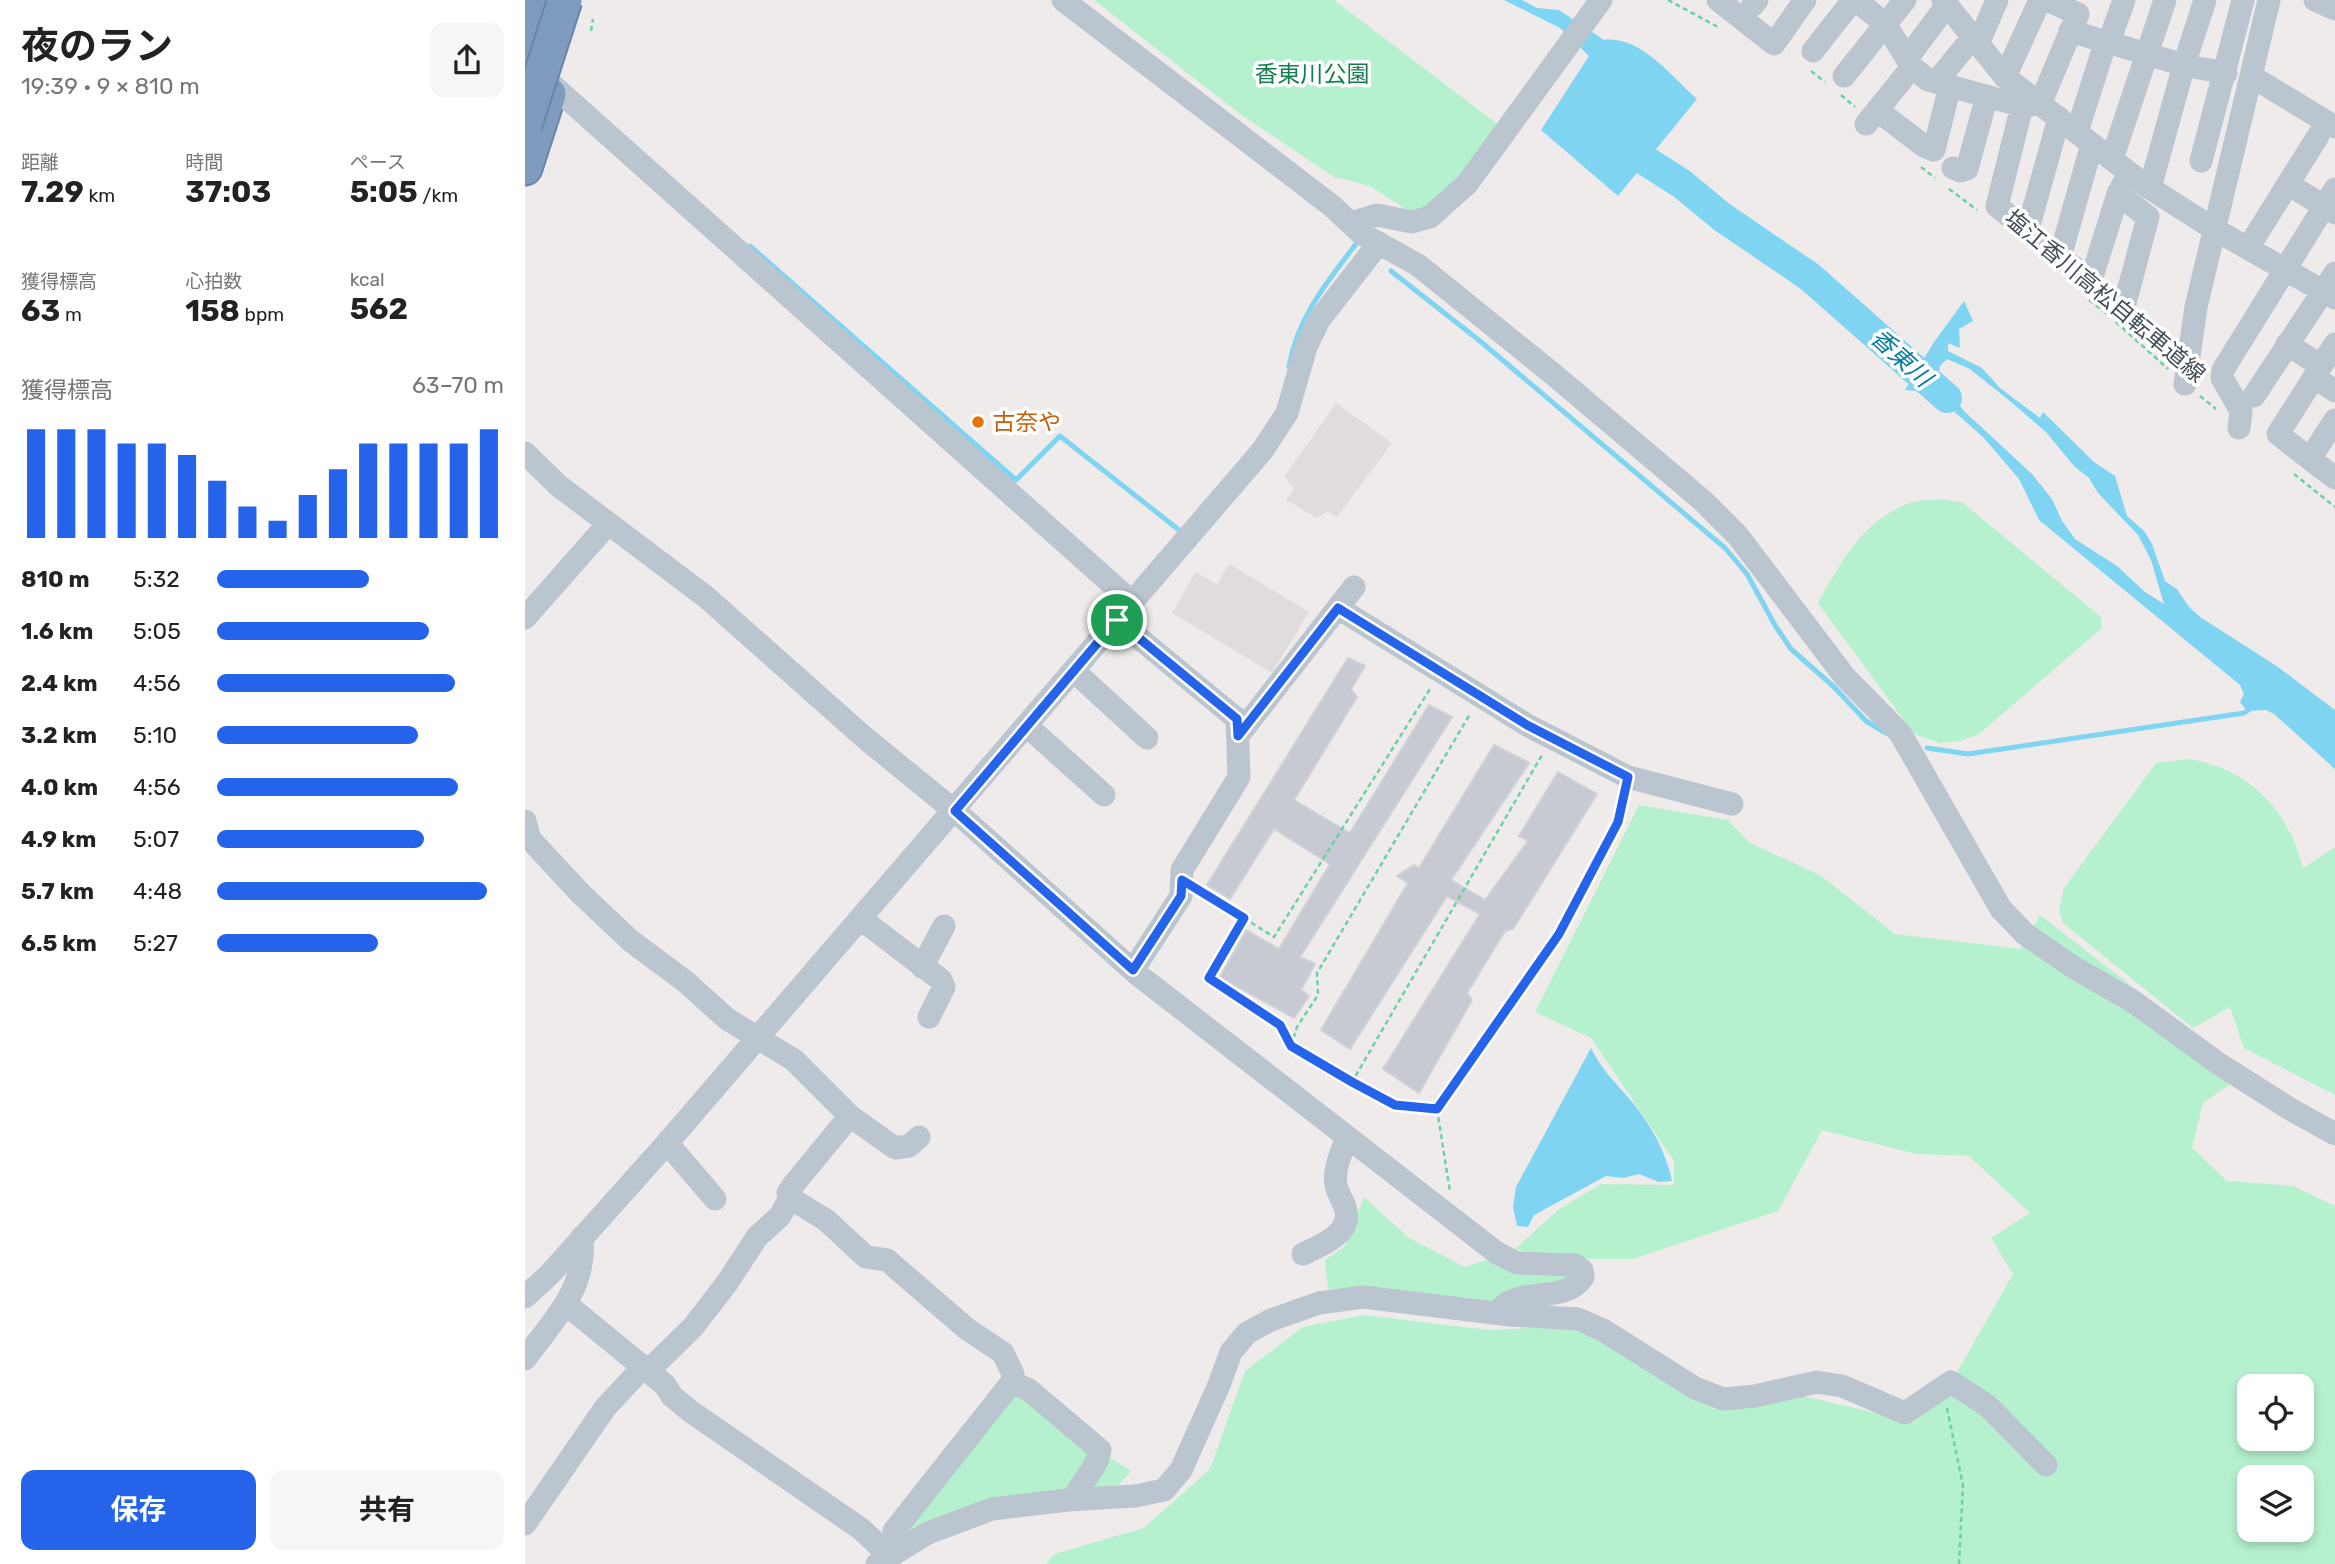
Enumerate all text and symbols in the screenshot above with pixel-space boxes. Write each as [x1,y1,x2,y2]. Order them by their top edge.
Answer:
text: 夜のラン [21,23,173,69]
button: share [430,23,504,97]
park label: 香東川公園 [1255,60,1370,88]
text: 19:39 · 9 × 810 m [21,72,200,100]
text: 距離 [21,151,59,174]
text: 時間 [185,151,223,174]
text: ペース [350,151,406,174]
text: 7.29 [21,174,84,210]
text: 37:03 [185,174,271,210]
text: 5:05 [350,174,418,210]
text: km [84,184,115,207]
text: /km [418,184,458,207]
street label: 塩江香川高松自転車道線 [1999,204,2211,388]
text: kcal [350,268,385,291]
text: 獲得標高 [21,270,97,293]
text: 心拍数 [185,270,242,293]
text: 562 [350,291,408,327]
text: 63 [21,293,60,329]
text: 158 [185,293,240,329]
text: m [60,303,82,326]
text: bpm [240,303,284,326]
water label: 香東川 [1865,324,1939,395]
text: 63–70 m [412,371,504,399]
text: 獲得標高 [21,376,113,404]
place label: 古奈や [992,408,1061,436]
marker: 古奈や [970,414,986,430]
text: 810 m [21,565,90,593]
text: 5:32 [133,565,180,593]
pin [1087,590,1147,650]
icon: arrive [1098,601,1136,639]
text: 1.6 km [21,617,93,645]
text: 5:05 [133,617,181,645]
text: 2.4 km [21,669,97,697]
text: 4:56 [133,669,181,697]
text: 3.2 km [21,721,97,749]
text: 5:10 [133,721,177,749]
text: 4.0 km [21,773,98,801]
text: 4:56 [133,773,181,801]
text: 4.9 km [21,825,96,853]
text: 5:07 [133,825,179,853]
text: 5.7 km [21,877,94,905]
text: 4:48 [133,877,182,905]
text: 6.5 km [21,929,97,957]
text: 5:27 [133,929,178,957]
map controls [2237,1374,2314,1542]
button: locate [2237,1374,2314,1451]
button: layers [2237,1465,2314,1542]
button: 保存 [21,1470,256,1550]
button: 共有 [270,1470,504,1550]

